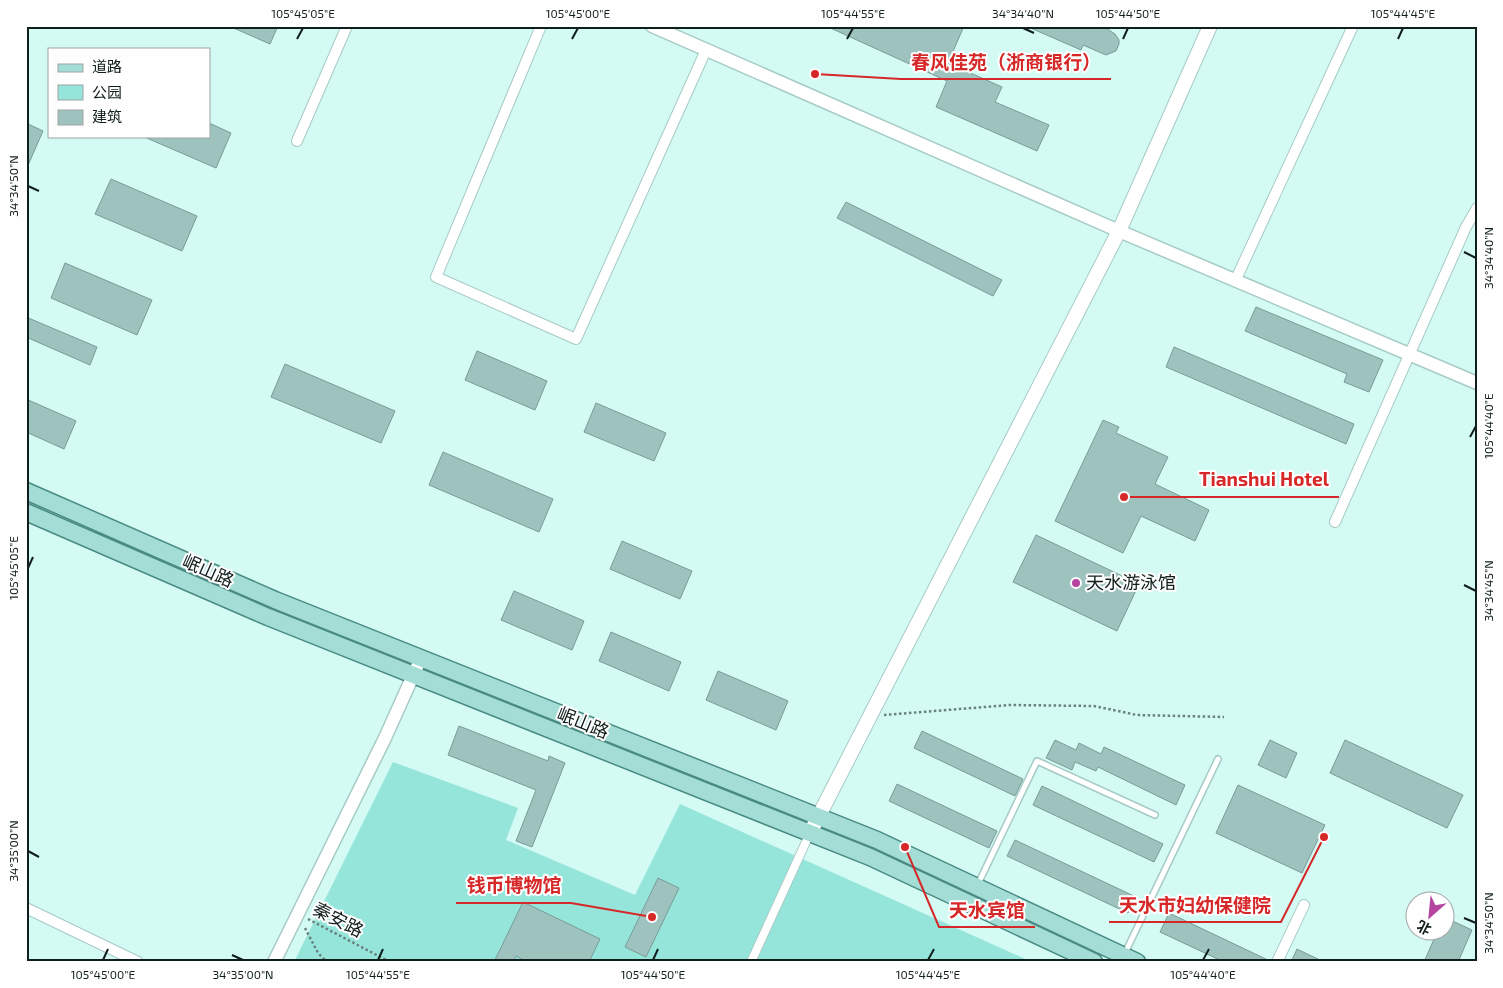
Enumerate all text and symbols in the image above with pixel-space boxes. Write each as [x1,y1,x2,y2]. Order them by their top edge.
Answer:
text: 105°45'05"E [271,6,335,20]
text: 105°45'00"E [546,6,611,20]
text: 105°44'55"E [821,6,885,20]
text: 34°34'40"N [992,6,1054,20]
text: 105°44'50"E [1096,6,1161,20]
text: 105°44'45"E [1371,6,1436,20]
callout: 春风佳苑（浙商银行） [901,45,1111,79]
legend [48,48,210,138]
text: 春风佳苑（浙商银行） [911,50,1101,73]
text: 道路 [92,57,122,75]
text: 公园 [92,83,122,101]
text: 建筑 [92,107,122,125]
text: 34°34'50"N [6,155,20,217]
text: 34°34'40"N [1481,227,1495,289]
text: 105°44'40"E [1481,393,1495,459]
callout: Tianshui Hotel [1188,463,1339,497]
text: Tianshui Hotel [1199,467,1330,490]
text: 105°45'05"E [6,536,20,600]
street label: 岷山路 [179,549,238,591]
text: 34°34'45"N [1481,560,1495,622]
place label: 天水游泳馆 [1086,571,1176,593]
marker: 天水游泳馆 [1070,577,1082,589]
street label: 岷山路 [554,702,613,742]
text: 34°35'00"N [6,820,20,882]
callout: 钱币博物馆 [456,869,571,903]
text: 钱币博物馆 [466,873,562,896]
callout: 天水市妇幼保健院 [1109,888,1281,922]
north arrow [1406,890,1456,940]
text: 34°34'50"N [1481,892,1495,954]
callout: 天水宾馆 [939,893,1035,927]
text: 天水市妇幼保健院 [1119,893,1271,916]
street label: 秦安路 [309,897,368,941]
text: 天水宾馆 [949,898,1025,921]
text: 北 [1414,917,1434,939]
text: 105°45'00"E [71,967,136,981]
text: 34°35'00"N [212,967,274,981]
text: 105°44'55"E [346,967,410,981]
text: 105°44'50"E [621,967,686,981]
text: 105°44'45"E [896,967,961,981]
text: 105°44'40"E [1170,967,1236,981]

